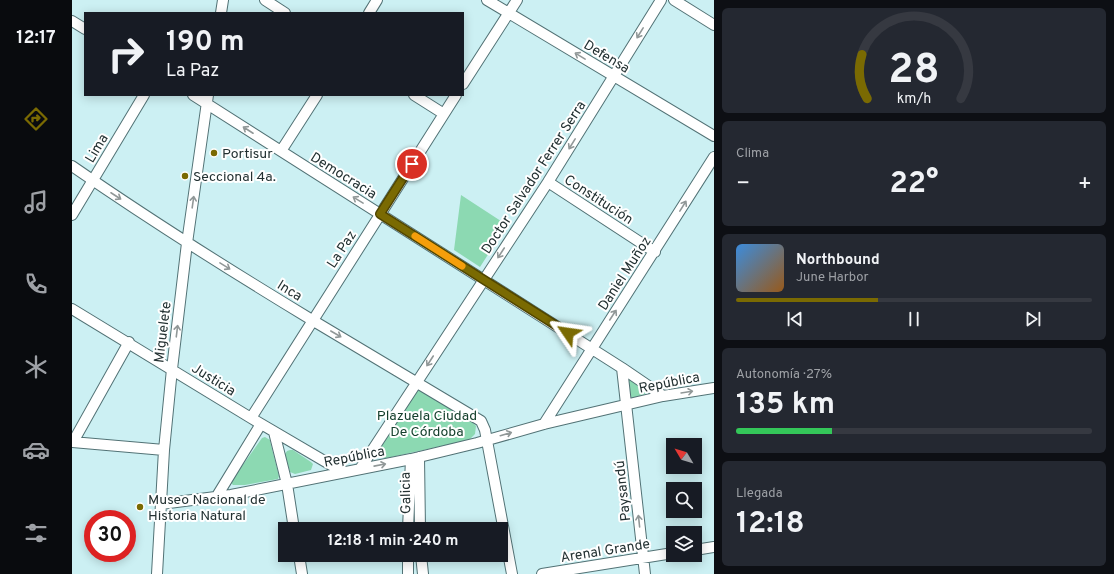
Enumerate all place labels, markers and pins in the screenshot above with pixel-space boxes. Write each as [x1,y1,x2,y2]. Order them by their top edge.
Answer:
place label: Portisur [222,146,273,163]
pin [395,147,429,181]
marker: Portisur [209,148,219,158]
place label: Seccional 4a. [193,169,276,186]
marker: Seccional 4a. [180,171,190,181]
place label: Museo Nacional de Historia Natural [148,492,266,525]
marker: Museo Nacional de Historia Natural [135,502,145,512]

